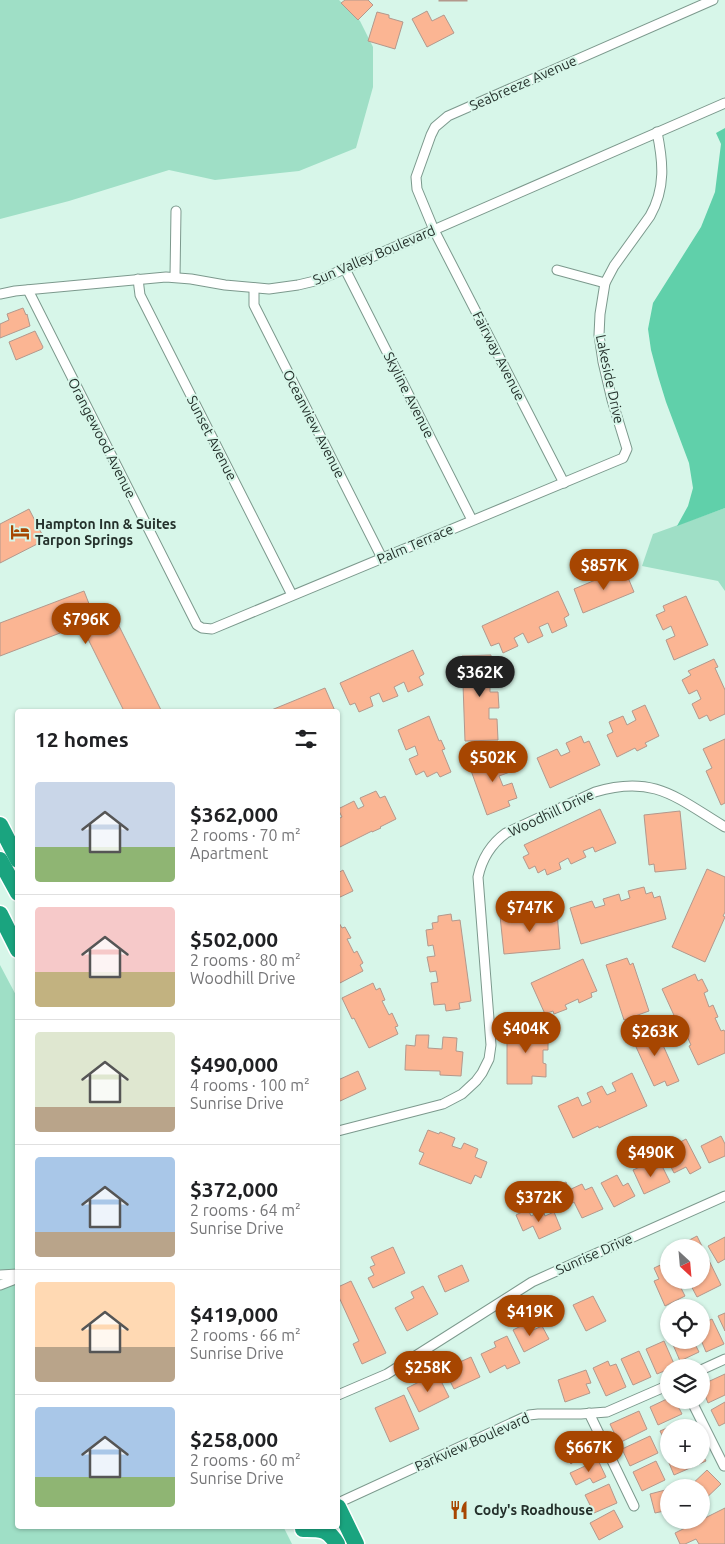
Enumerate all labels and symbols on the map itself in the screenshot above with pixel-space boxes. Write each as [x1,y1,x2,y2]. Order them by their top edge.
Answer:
street label: Seabreeze Avenue [467,52,579,114]
street label: Sun Valley Boulevard [310,222,438,288]
street label: Fairway Avenue [470,309,528,403]
street label: Lakeside Drive [593,333,627,425]
street label: Skyline Avenue [380,349,438,441]
street label: Oceanview Avenue [280,367,348,481]
street label: Orangewood Avenue [65,375,139,501]
street label: Sunset Avenue [184,393,240,483]
place label: Hampton Inn & Suites Tarpon Springs [35,516,177,548]
hotel icon: Hampton Inn & Suites Tarpon Springs [9,521,31,543]
street label: Palm Terrace [374,521,456,567]
pin: $857K [569,548,639,591]
pin: $796K [51,602,121,645]
pin: $362K [445,656,515,698]
pin: $502K [458,740,528,783]
street label: Woodhill Drive [506,786,596,840]
pin: $747K [495,890,565,933]
pin: $404K [491,1012,561,1054]
pin: $263K [620,1014,690,1057]
pin: $490K [616,1136,686,1178]
pin: $372K [504,1180,574,1223]
street label: Sunrise Drive [553,1230,635,1278]
north arrow [660,1239,710,1289]
pin: $419K [495,1294,565,1337]
pin: $258K [393,1350,463,1393]
street label: Parkview Boulevard [412,1410,532,1474]
pin: $667K [554,1430,624,1473]
restaurant icon: Cody's Roadhouse [448,1499,470,1521]
place label: Cody's Roadhouse [474,1502,593,1518]

